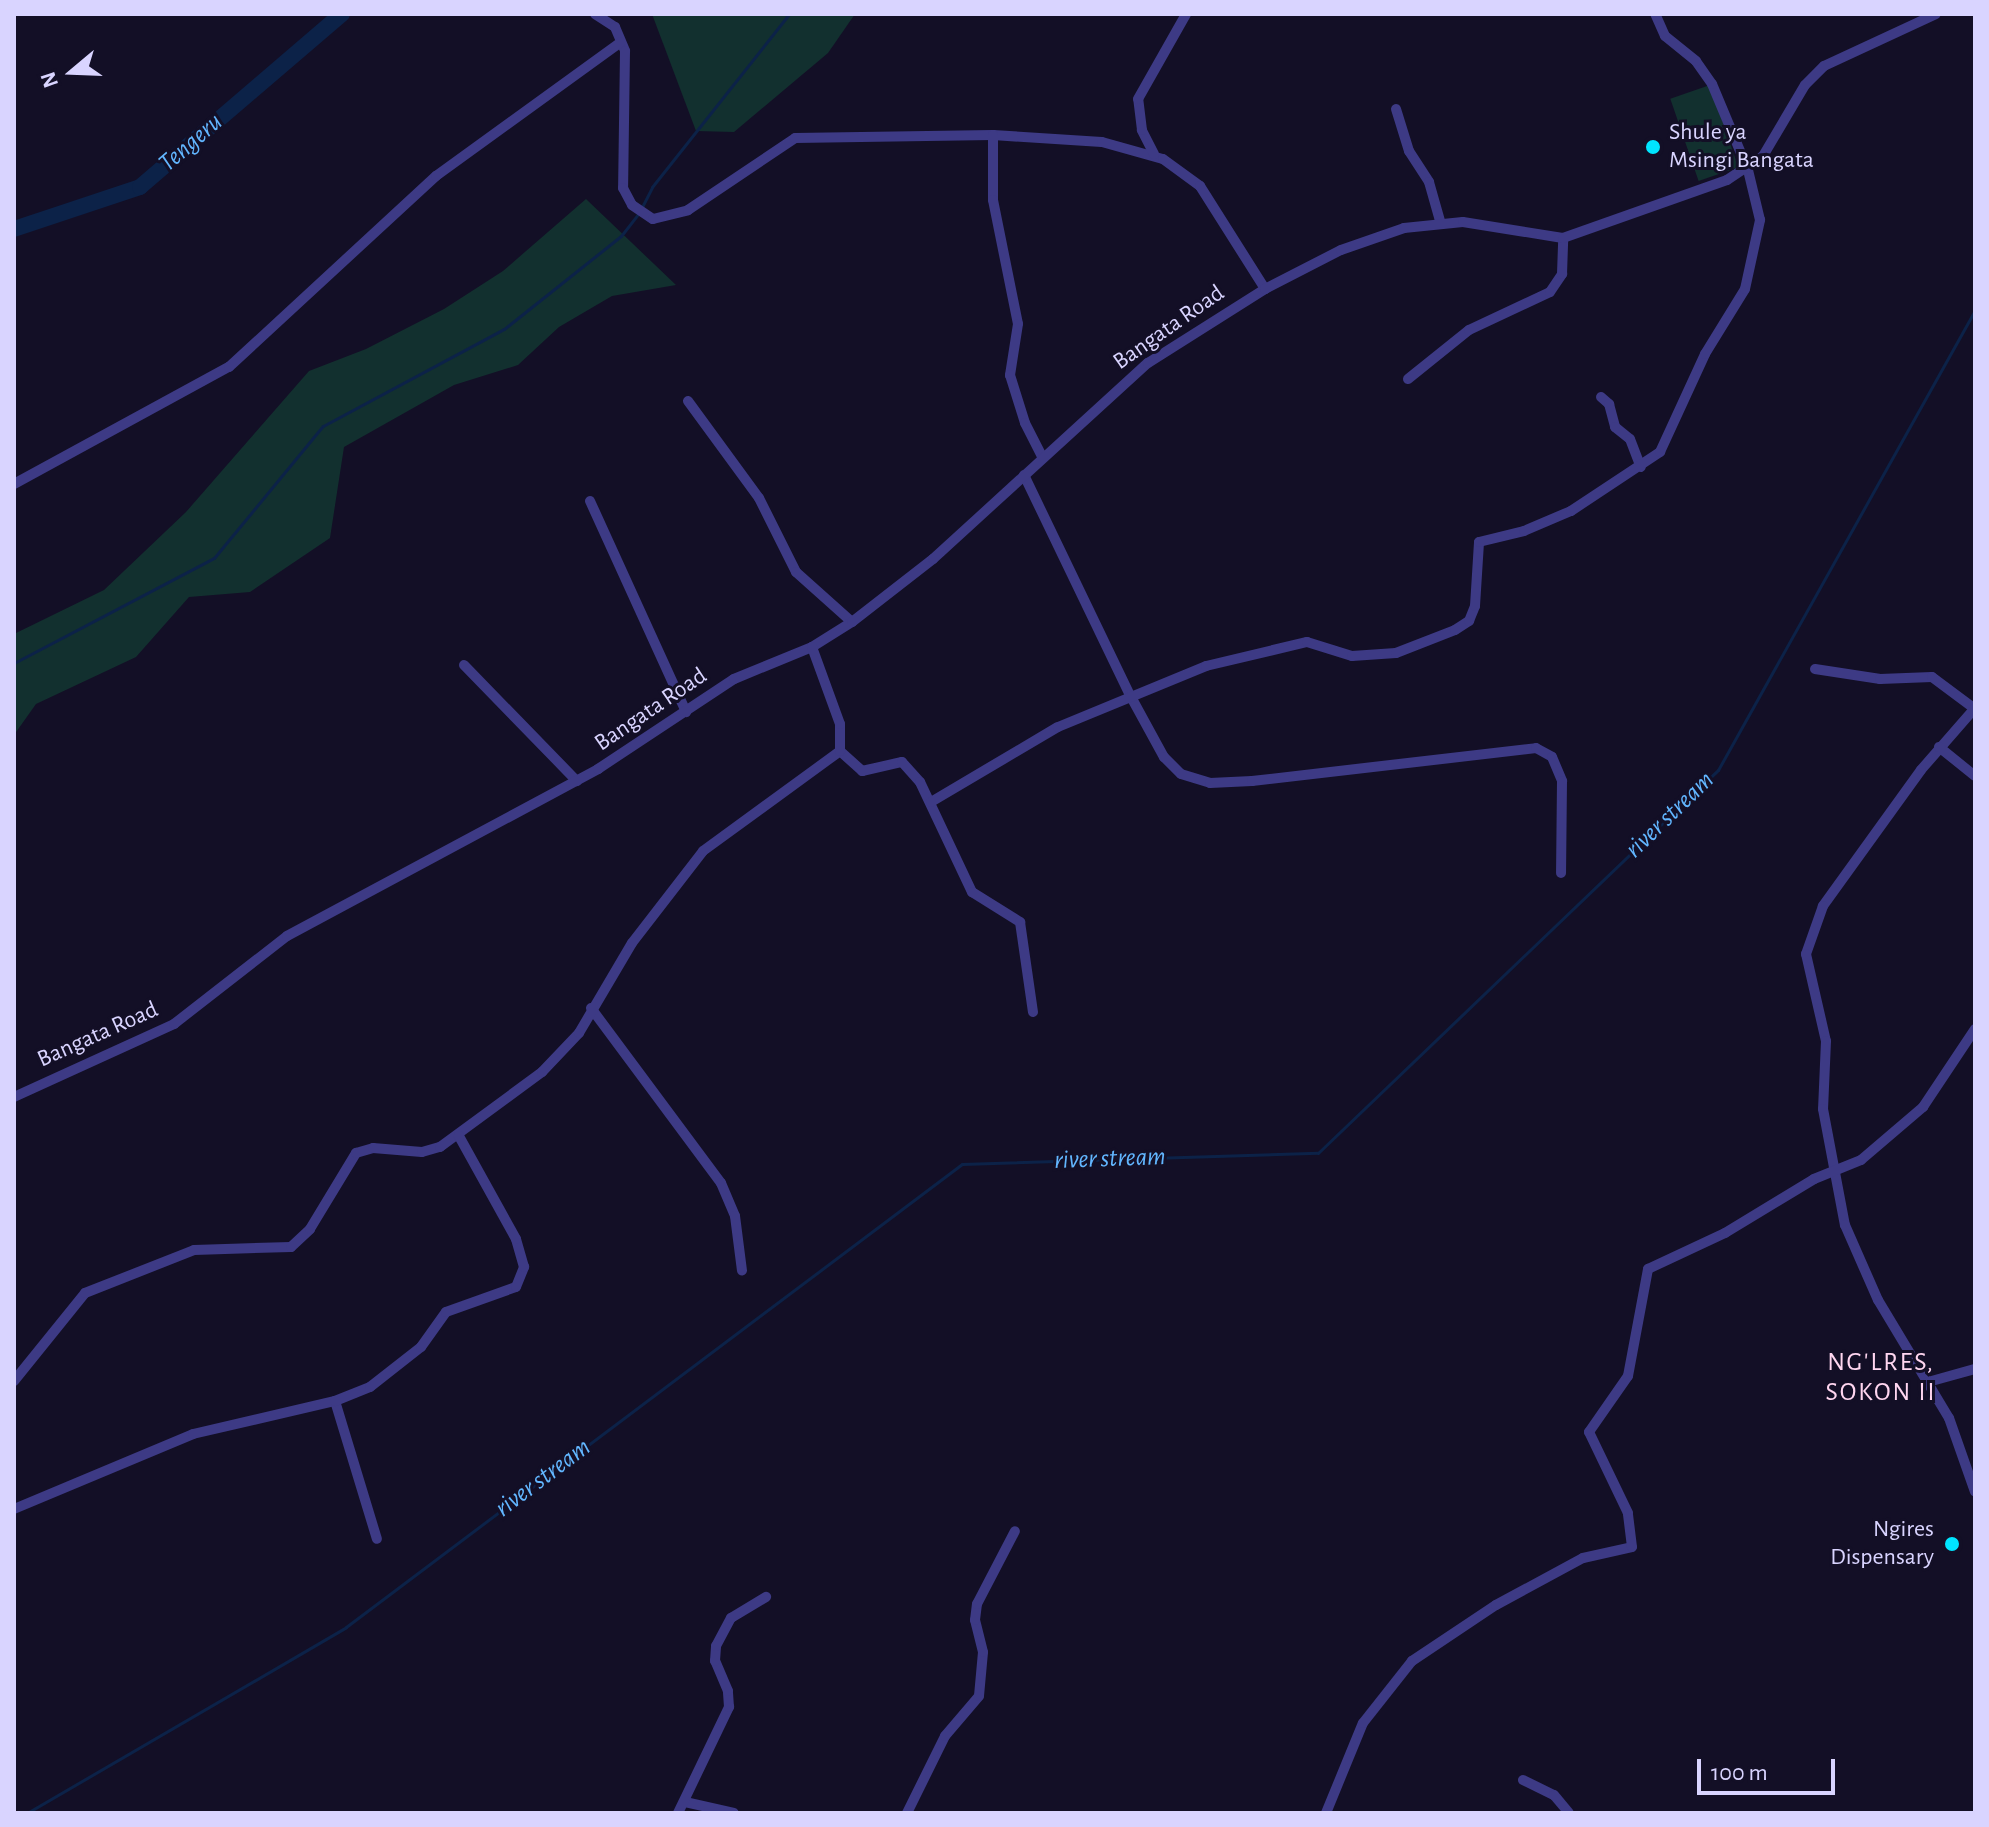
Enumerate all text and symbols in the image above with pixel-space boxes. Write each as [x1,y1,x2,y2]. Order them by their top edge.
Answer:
north arrow [32,32,112,112]
text: N [36,69,62,91]
water label: Tengeru [153,107,229,179]
place label: Shule ya Msingi Bangata [1669,119,1814,175]
marker: Shule ya Msingi Bangata [1644,138,1662,156]
street label: Bangata Road [1108,279,1230,377]
street label: Bangata Road [589,662,713,758]
water label: river stream [1619,765,1721,865]
street label: Bangata Road [33,996,163,1074]
water label: river stream [1054,1141,1166,1177]
district label: NG'LRES, SOKON II [1826,1347,1936,1408]
water label: river stream [489,1432,597,1524]
place label: Ngires Dispensary [1830,1516,1934,1572]
marker: Ngires Dispensary [1941,1533,1963,1555]
scale bar [1701,1743,1839,1793]
text: 100 m [1711,1761,1768,1785]

